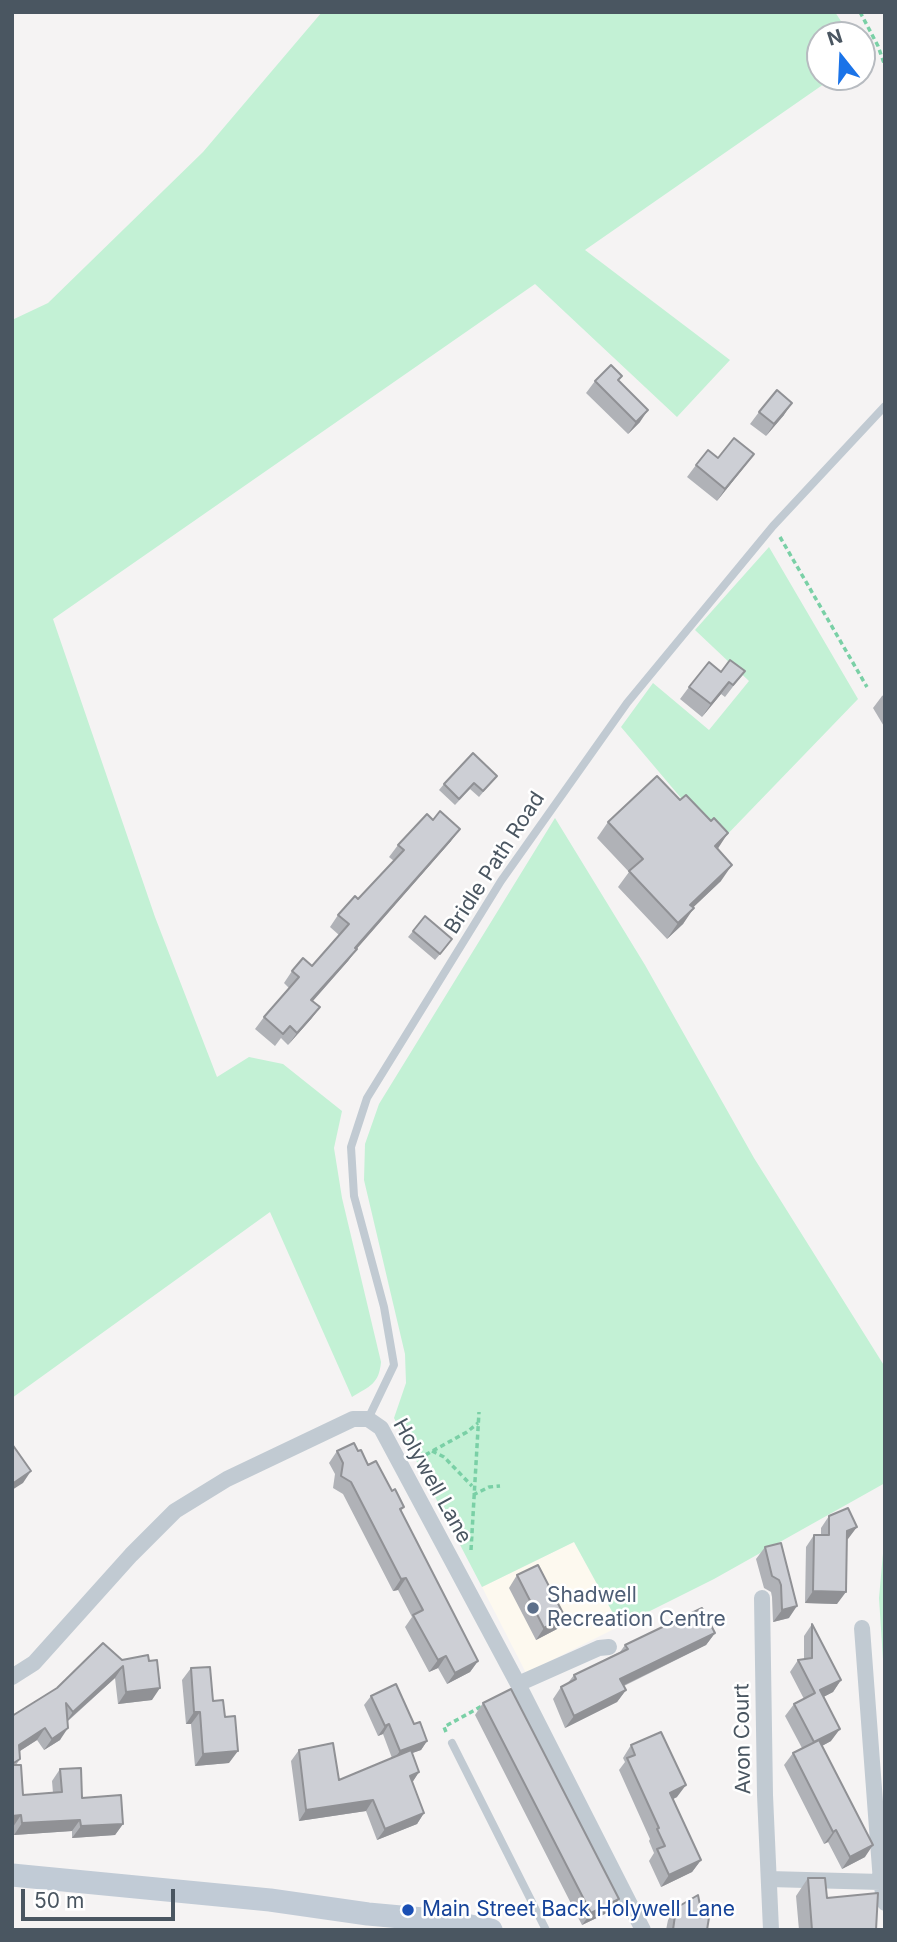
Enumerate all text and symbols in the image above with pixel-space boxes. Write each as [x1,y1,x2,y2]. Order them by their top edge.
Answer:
north arrow [806,21,876,91]
text: N [825,24,845,51]
street label: Bridle Path Road [440,787,550,939]
street label: Holywell Lane [387,1414,477,1548]
place label: Shadwell Recreation Centre [547,1583,726,1633]
marker: Shadwell Recreation Centre [525,1600,541,1616]
street label: Avon Court [729,1683,757,1795]
scale bar [24,1876,178,1920]
text: 50 m [34,1888,84,1913]
place label: Main Street Back Holywell Lane [422,1897,735,1923]
marker: Main Street Back Holywell Lane [400,1902,416,1918]

